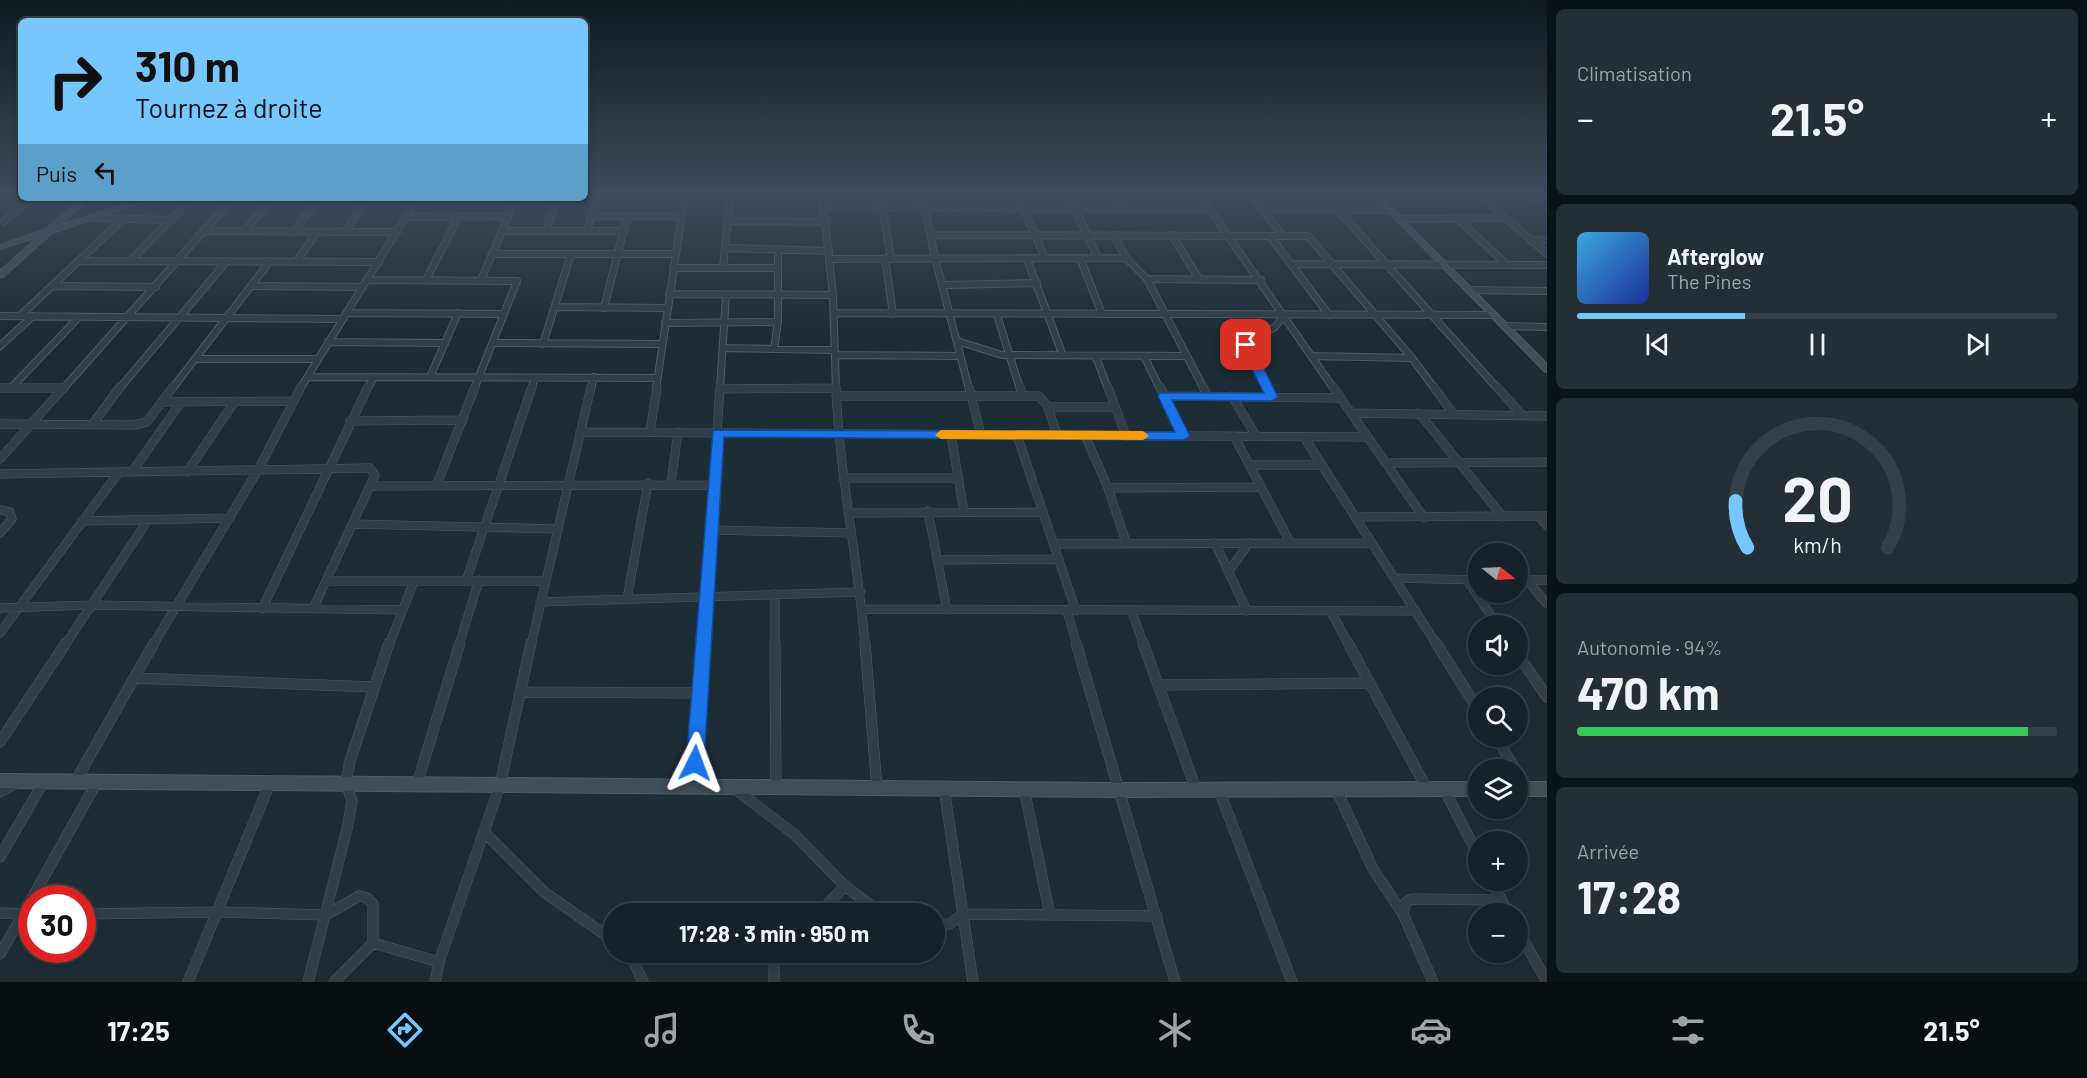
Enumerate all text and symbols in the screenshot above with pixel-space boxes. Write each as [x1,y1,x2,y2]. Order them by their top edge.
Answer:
text: 310 m [135,40,240,90]
icon: right [36,42,114,120]
text: Climatisation [1577,61,1692,85]
text: Tournez à droite [135,91,323,123]
text: 21.5° [1770,91,1864,145]
text: − [1577,98,1594,138]
text: + [2041,98,2057,138]
icon: left [89,156,122,189]
text: Puis [36,160,77,186]
text: Afterglow [1667,243,1764,269]
text: The Pines [1667,269,1751,293]
pin [1220,319,1271,370]
icon: arrive [1229,328,1262,361]
icon: previous [1641,328,1674,361]
icon: pause [1801,328,1834,361]
icon: next [1961,328,1994,361]
text: 20 [1782,460,1852,534]
text: km/h [1793,532,1841,557]
north arrow [1468,543,1528,603]
map controls [1468,543,1528,963]
button: sound [1468,615,1528,675]
text: Autonomie · 94% [1577,635,1722,659]
text: 470 km [1577,665,1720,719]
button: search [1468,687,1528,747]
position arrow [663,731,727,795]
button: layers [1468,759,1528,819]
button: + [1468,831,1528,891]
text: Arrivée [1577,839,1639,863]
text: 17:28 [1577,869,1681,923]
speed limit sign: 30 [18,885,96,963]
button: − [1468,903,1528,963]
text: 17:28 · 3 min · 950 m [679,920,869,946]
icon: directions [384,1009,426,1051]
icon: music [641,1009,683,1051]
icon: phone [897,1009,939,1051]
icon: climate [1154,1009,1196,1051]
icon: car [1410,1009,1452,1051]
icon: filters [1667,1009,1709,1051]
text: 17:25 [107,1014,170,1046]
text: 21.5° [1923,1014,1980,1046]

